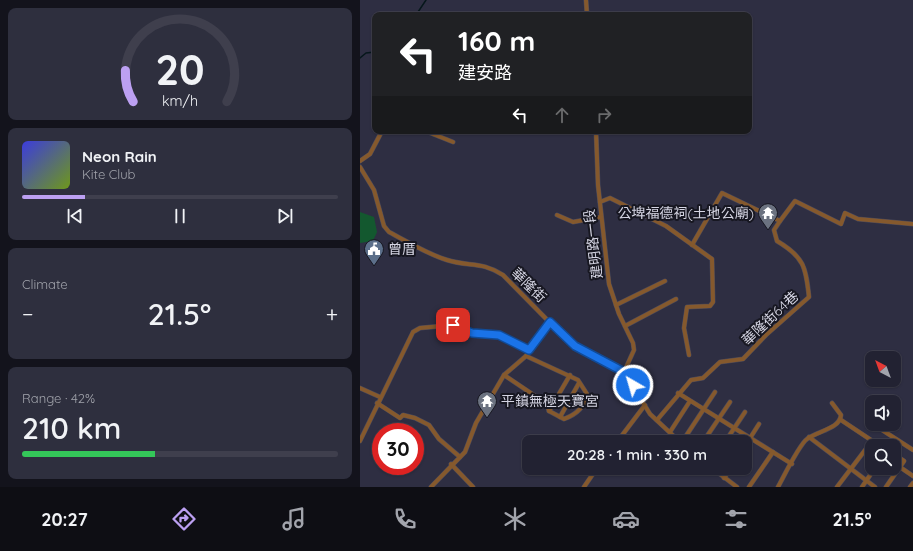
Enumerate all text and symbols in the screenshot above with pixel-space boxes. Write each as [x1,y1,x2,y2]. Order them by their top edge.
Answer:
text: 160 m [458,23,535,58]
icon: left [392,28,444,80]
text: 20 [155,43,205,95]
text: 建安路 [458,61,512,84]
text: km/h [162,91,198,109]
icon: left [509,104,531,126]
icon: ahead [551,104,573,126]
icon: right [593,104,615,126]
text: Neon Rain [82,147,157,166]
text: Kite Club [82,166,135,182]
temple icon: 公埤福德祠(土地公廟) [757,202,779,230]
place label: 公埤福德祠(土地公廟) [618,204,754,222]
icon: previous [64,205,86,227]
icon: pause [169,205,191,227]
icon: next [274,205,296,227]
street label: 建明路一段 [580,208,606,280]
public building icon: 曾厝 [363,238,385,266]
place label: 曾厝 [388,240,416,258]
street label: 華隆街 [508,264,550,306]
text: Climate [22,276,68,292]
street label: 華隆街64巷 [738,287,802,349]
text: 21.5° [148,295,211,333]
text: − [22,300,33,328]
text: + [326,300,338,328]
pin [436,308,470,342]
icon: arrive [442,314,464,336]
north arrow [865,351,901,387]
map controls [865,351,901,475]
position arrow [612,364,654,406]
text: Range · 42% [22,390,95,406]
temple icon: 平鎮無極天寶宮 [476,390,498,418]
place label: 平鎮無極天寶宮 [501,392,599,410]
button: sound [865,395,901,431]
text: 210 km [22,409,121,447]
speed limit sign: 30 [372,423,424,475]
button: search [865,439,901,475]
text: 20:28 · 1 min · 330 m [567,445,707,464]
icon: directions [170,505,198,533]
icon: music [280,505,308,533]
icon: phone [391,505,419,533]
icon: climate [501,505,529,533]
icon: car [612,505,640,533]
icon: filters [722,505,750,533]
text: 20:27 [41,508,88,531]
text: 21.5° [833,508,872,531]

